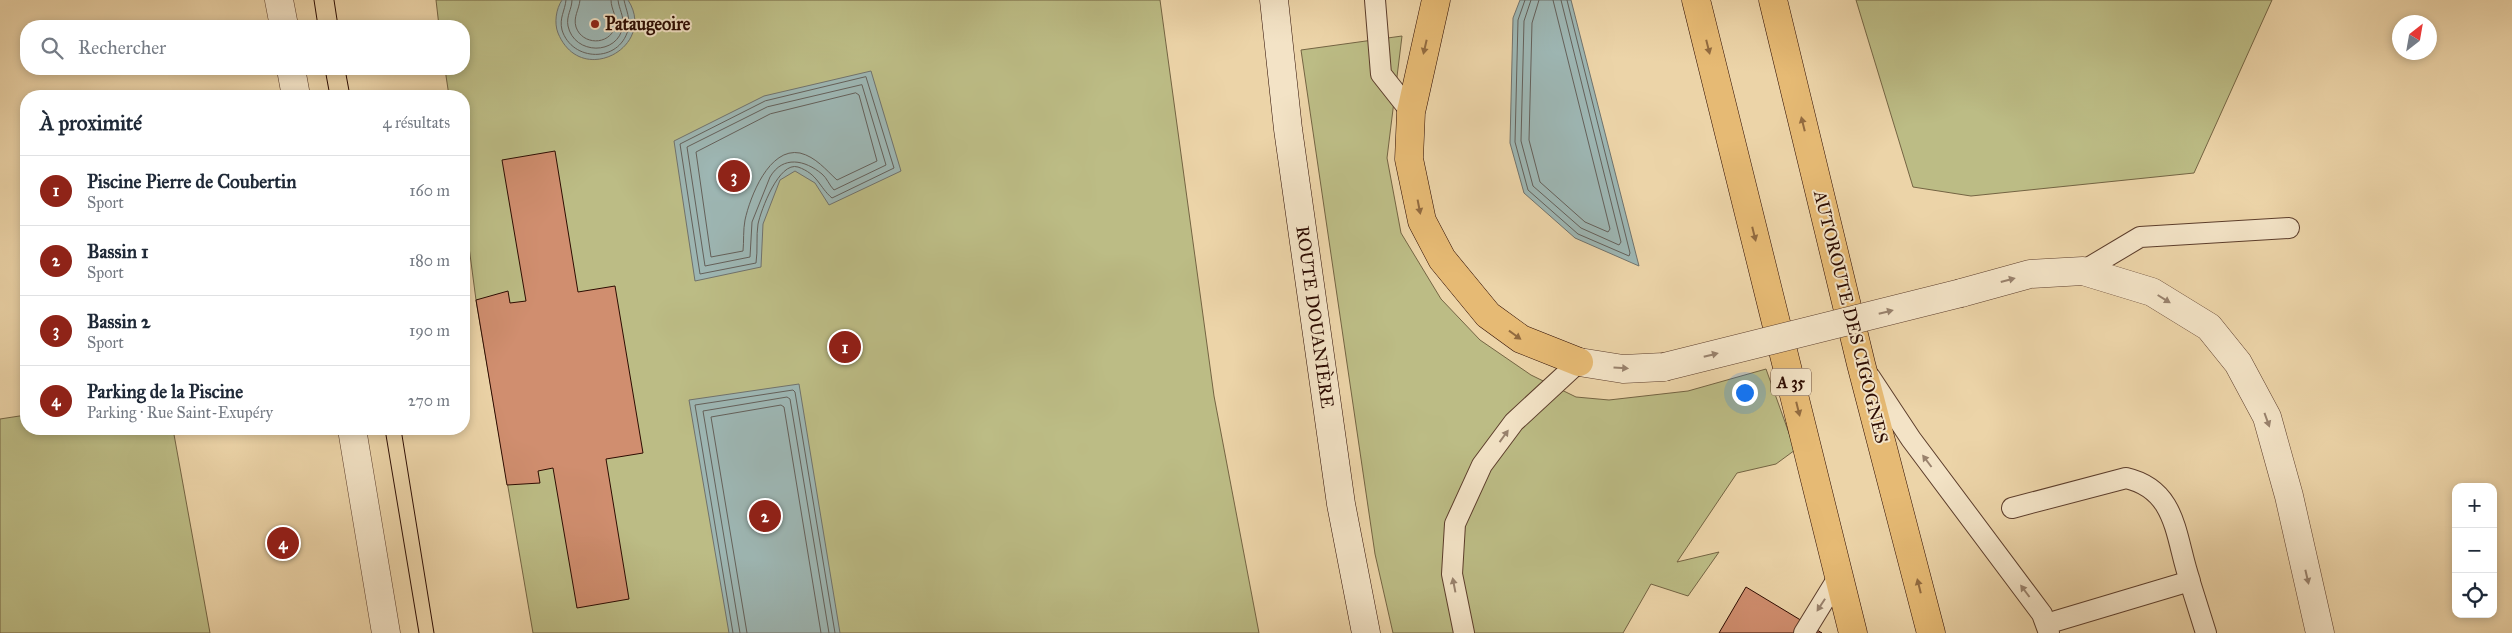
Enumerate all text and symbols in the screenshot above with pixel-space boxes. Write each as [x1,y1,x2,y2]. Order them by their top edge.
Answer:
place label: Pataugeoire [605,13,691,36]
north arrow [2392,15,2437,60]
marker: Pataugeoire [589,18,601,30]
search box [20,20,470,75]
icon: search [38,34,66,62]
text: Rechercher [78,36,166,59]
one-way arrow [1421,40,1429,55]
one-way arrow [1704,40,1712,55]
text: À proximité [40,110,142,136]
text: 4 résultats [383,113,450,132]
one-way arrow [1799,116,1807,131]
pin: 3 [718,157,750,195]
text: Piscine Pierre de Coubertin [87,170,296,193]
text: 1 [53,181,59,200]
text: 160 m [409,181,450,200]
street label: AUTOROUTE DES CIGOGNES [1809,187,1893,446]
text: Sport [87,193,124,212]
one-way arrow [1415,200,1423,215]
street label: ROUTE DOUANIÈRE [1291,224,1341,410]
one-way arrow [1750,227,1758,242]
text: Bassin 1 [87,240,149,263]
text: 2 [52,251,60,270]
text: 180 m [409,251,450,270]
text: Sport [87,263,124,282]
one-way arrow [2000,276,2015,284]
one-way arrow [2158,295,2171,304]
one-way arrow [1878,307,1893,315]
text: Bassin 2 [87,310,150,333]
text: 3 [53,321,59,340]
text: 190 m [409,321,450,340]
pin: 1 [829,328,861,366]
one-way arrow [1508,329,1521,340]
text: Sport [87,333,124,352]
one-way arrow [1704,351,1719,359]
one-way arrow [1614,364,1630,372]
road number: A 35 [1771,368,1811,396]
text: Parking de la Piscine [87,380,243,403]
your location [1732,380,1758,406]
text: 4 [52,391,60,410]
text: 270 m [408,391,450,410]
one-way arrow [1794,401,1802,416]
text: Parking · Rue Saint-Exupéry [87,403,273,422]
one-way arrow [2264,412,2271,427]
one-way arrow [1499,429,1509,443]
one-way arrow [1922,455,1933,468]
map controls [2452,483,2497,618]
button: + [2452,483,2497,528]
pin: 2 [749,497,781,535]
pin: 4 [267,524,299,562]
button: − [2452,528,2497,573]
one-way arrow [2303,569,2311,584]
button: locate [2452,573,2497,618]
one-way arrow [1450,578,1458,593]
one-way arrow [1914,578,1922,593]
one-way arrow [2020,584,2030,598]
one-way arrow [1817,598,1826,611]

